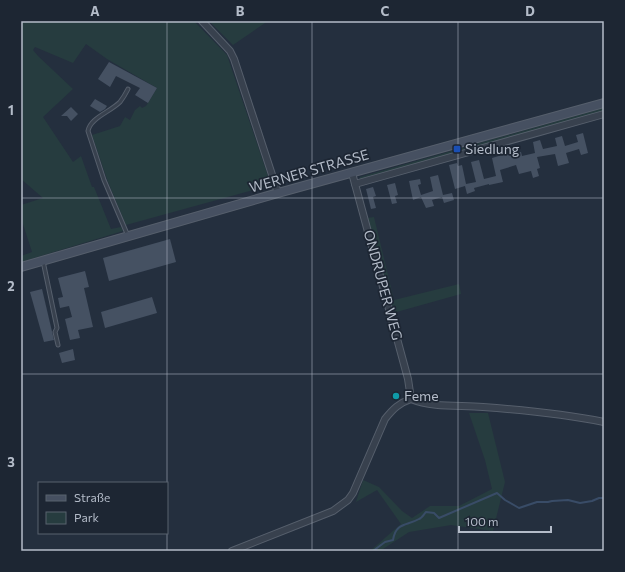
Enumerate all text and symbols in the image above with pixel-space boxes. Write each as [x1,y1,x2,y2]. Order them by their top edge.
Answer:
text: A [90,3,100,19]
text: B [236,3,245,19]
text: C [381,3,390,19]
text: D [525,3,535,19]
text: 1 [8,102,14,118]
place label: Siedlung [465,140,520,157]
marker: Siedlung [452,144,462,154]
street label: WERNER STRASSE [247,145,371,196]
street label: ONDRUPER WEG [361,228,406,342]
text: 2 [7,278,15,294]
place label: Feme [404,387,439,404]
marker: Feme [391,391,401,401]
text: 3 [7,454,15,470]
legend [38,482,168,534]
text: Straße [74,490,110,504]
scale bar [459,508,551,534]
text: Park [74,510,100,524]
text: 100 m [465,514,499,528]

